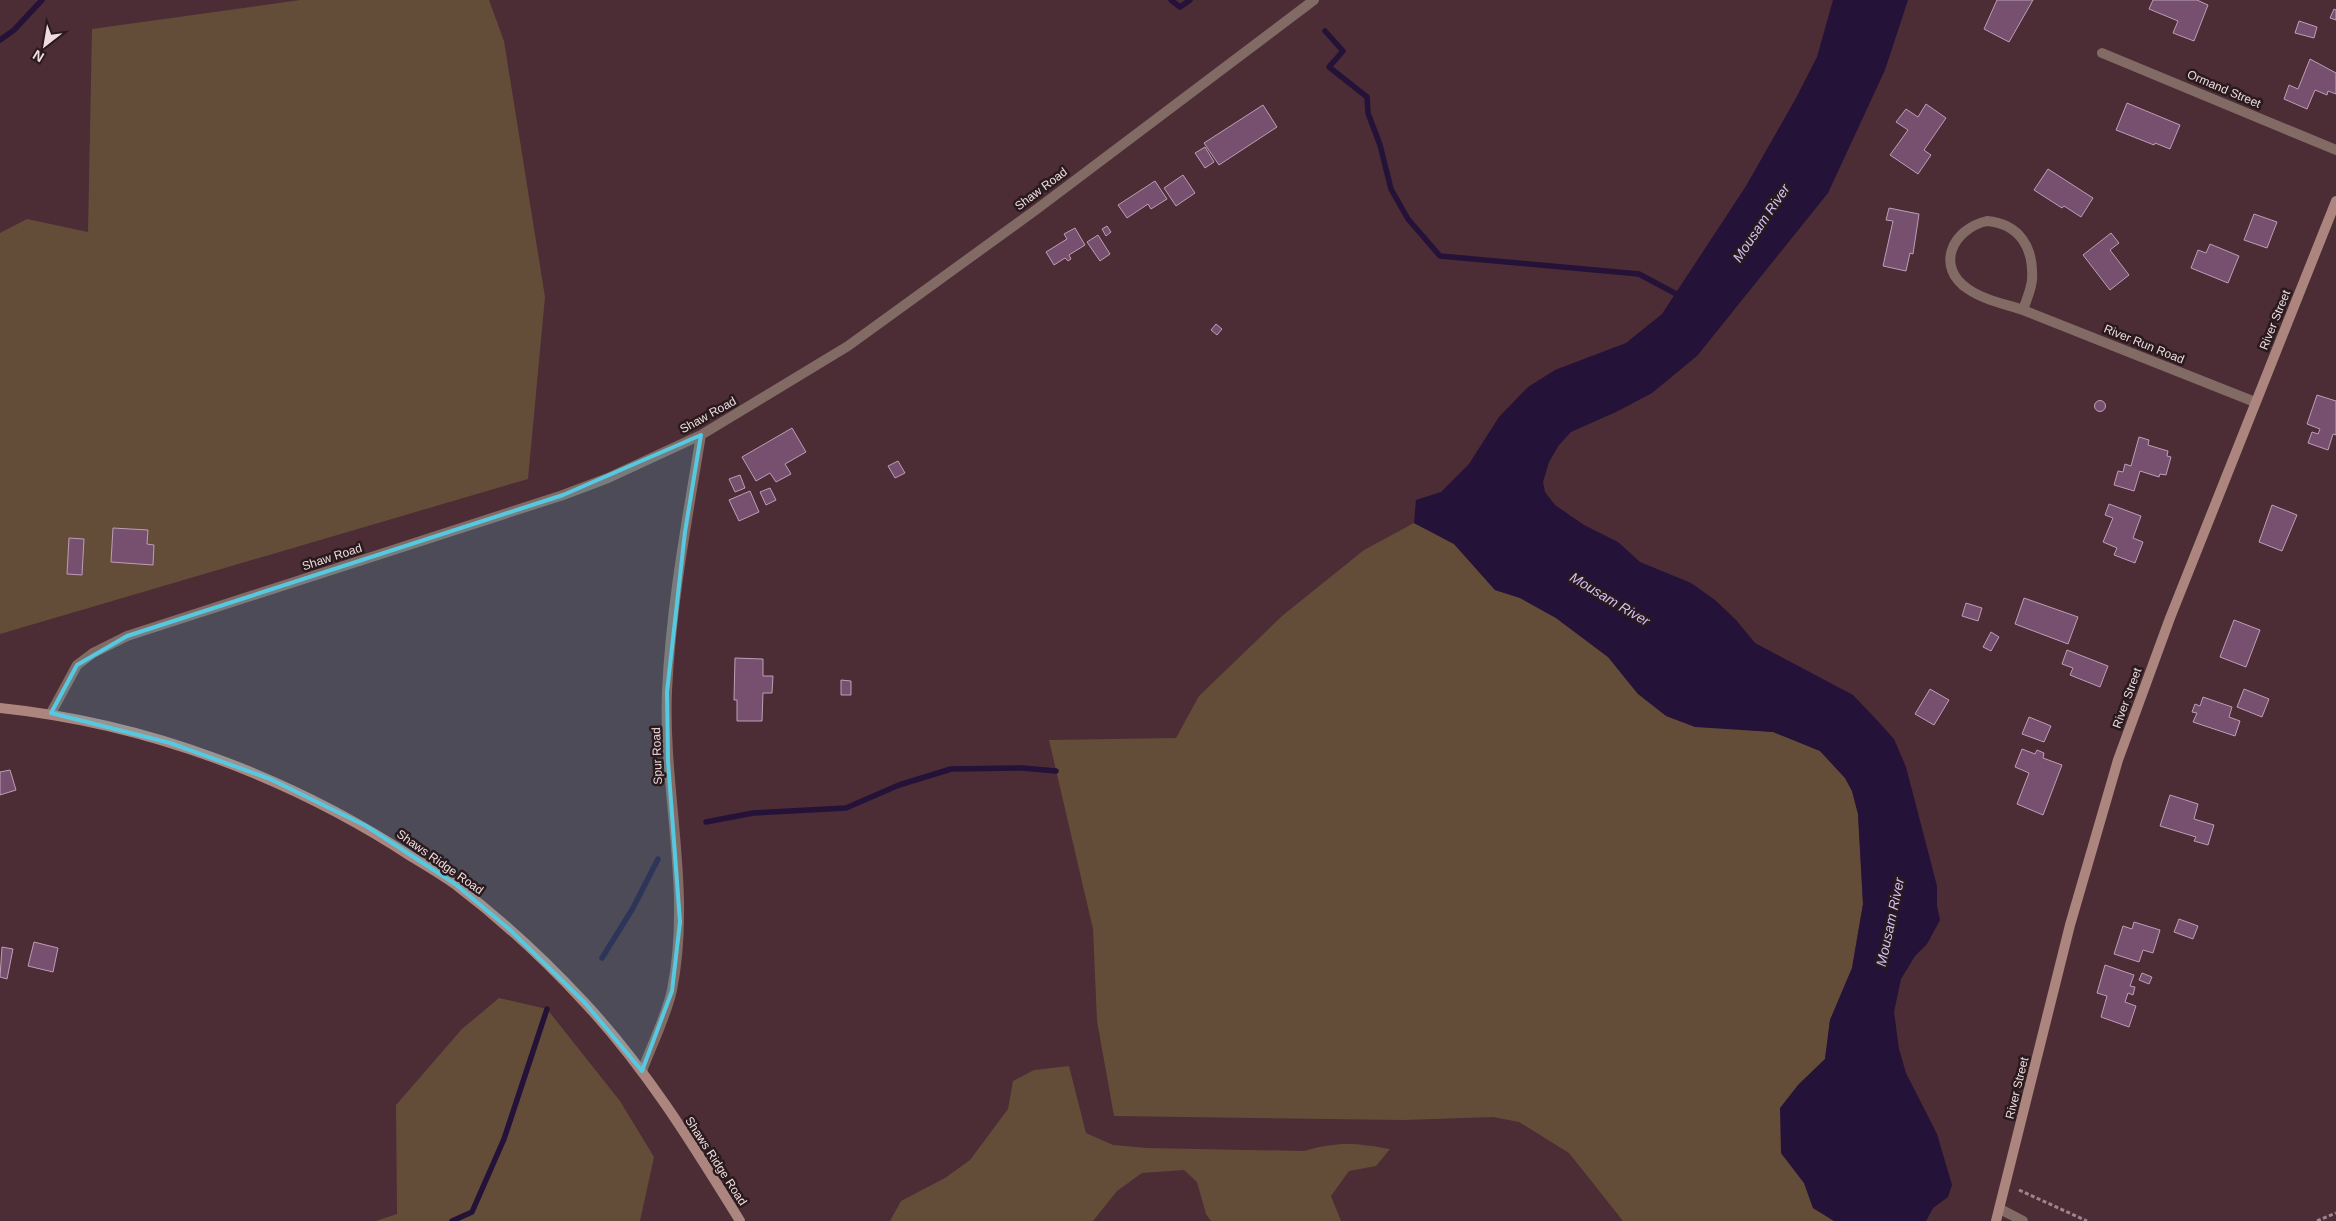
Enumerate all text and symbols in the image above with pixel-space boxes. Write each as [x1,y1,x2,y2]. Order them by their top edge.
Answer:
north arrow [20,20,70,70]
text: N [30,47,47,66]
street label: Ormand Street [2185,67,2264,111]
street label: Shaw Road [1012,165,1070,213]
water label: Mousam River [1729,180,1794,265]
street label: River Street [2257,287,2294,352]
street label: River Run Road [2102,322,2186,366]
street label: Shaw Road [677,394,739,436]
street label: Shaw Road [300,541,364,573]
water label: Mousam River [1567,569,1654,630]
street label: River Street [2110,665,2145,730]
street label: Spur Road [649,727,665,785]
street label: Shaws Ridge Road [394,827,486,897]
water label: Mousam River [1873,875,1907,968]
street label: River Street [2003,1055,2032,1120]
street label: Shaws Ridge Road [682,1114,750,1208]

